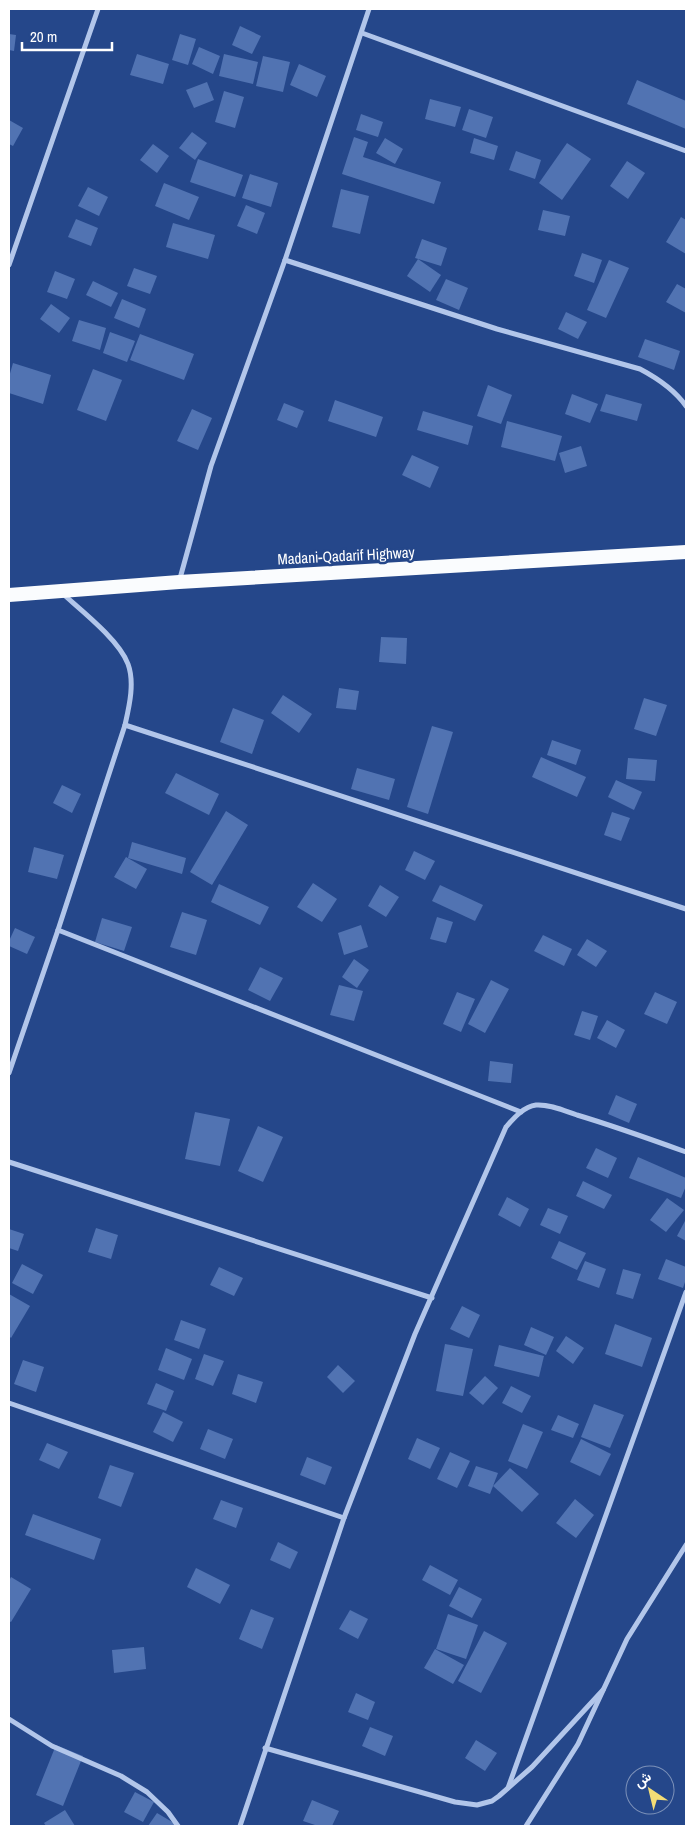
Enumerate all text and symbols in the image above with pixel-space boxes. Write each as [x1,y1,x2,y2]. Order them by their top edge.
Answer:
scale bar [22,20,112,52]
text: 20 m [30,26,57,47]
street label: Madani-Qadarif Highway [277,541,416,570]
north arrow [625,1765,675,1815]
text: ش [630,1767,655,1792]

